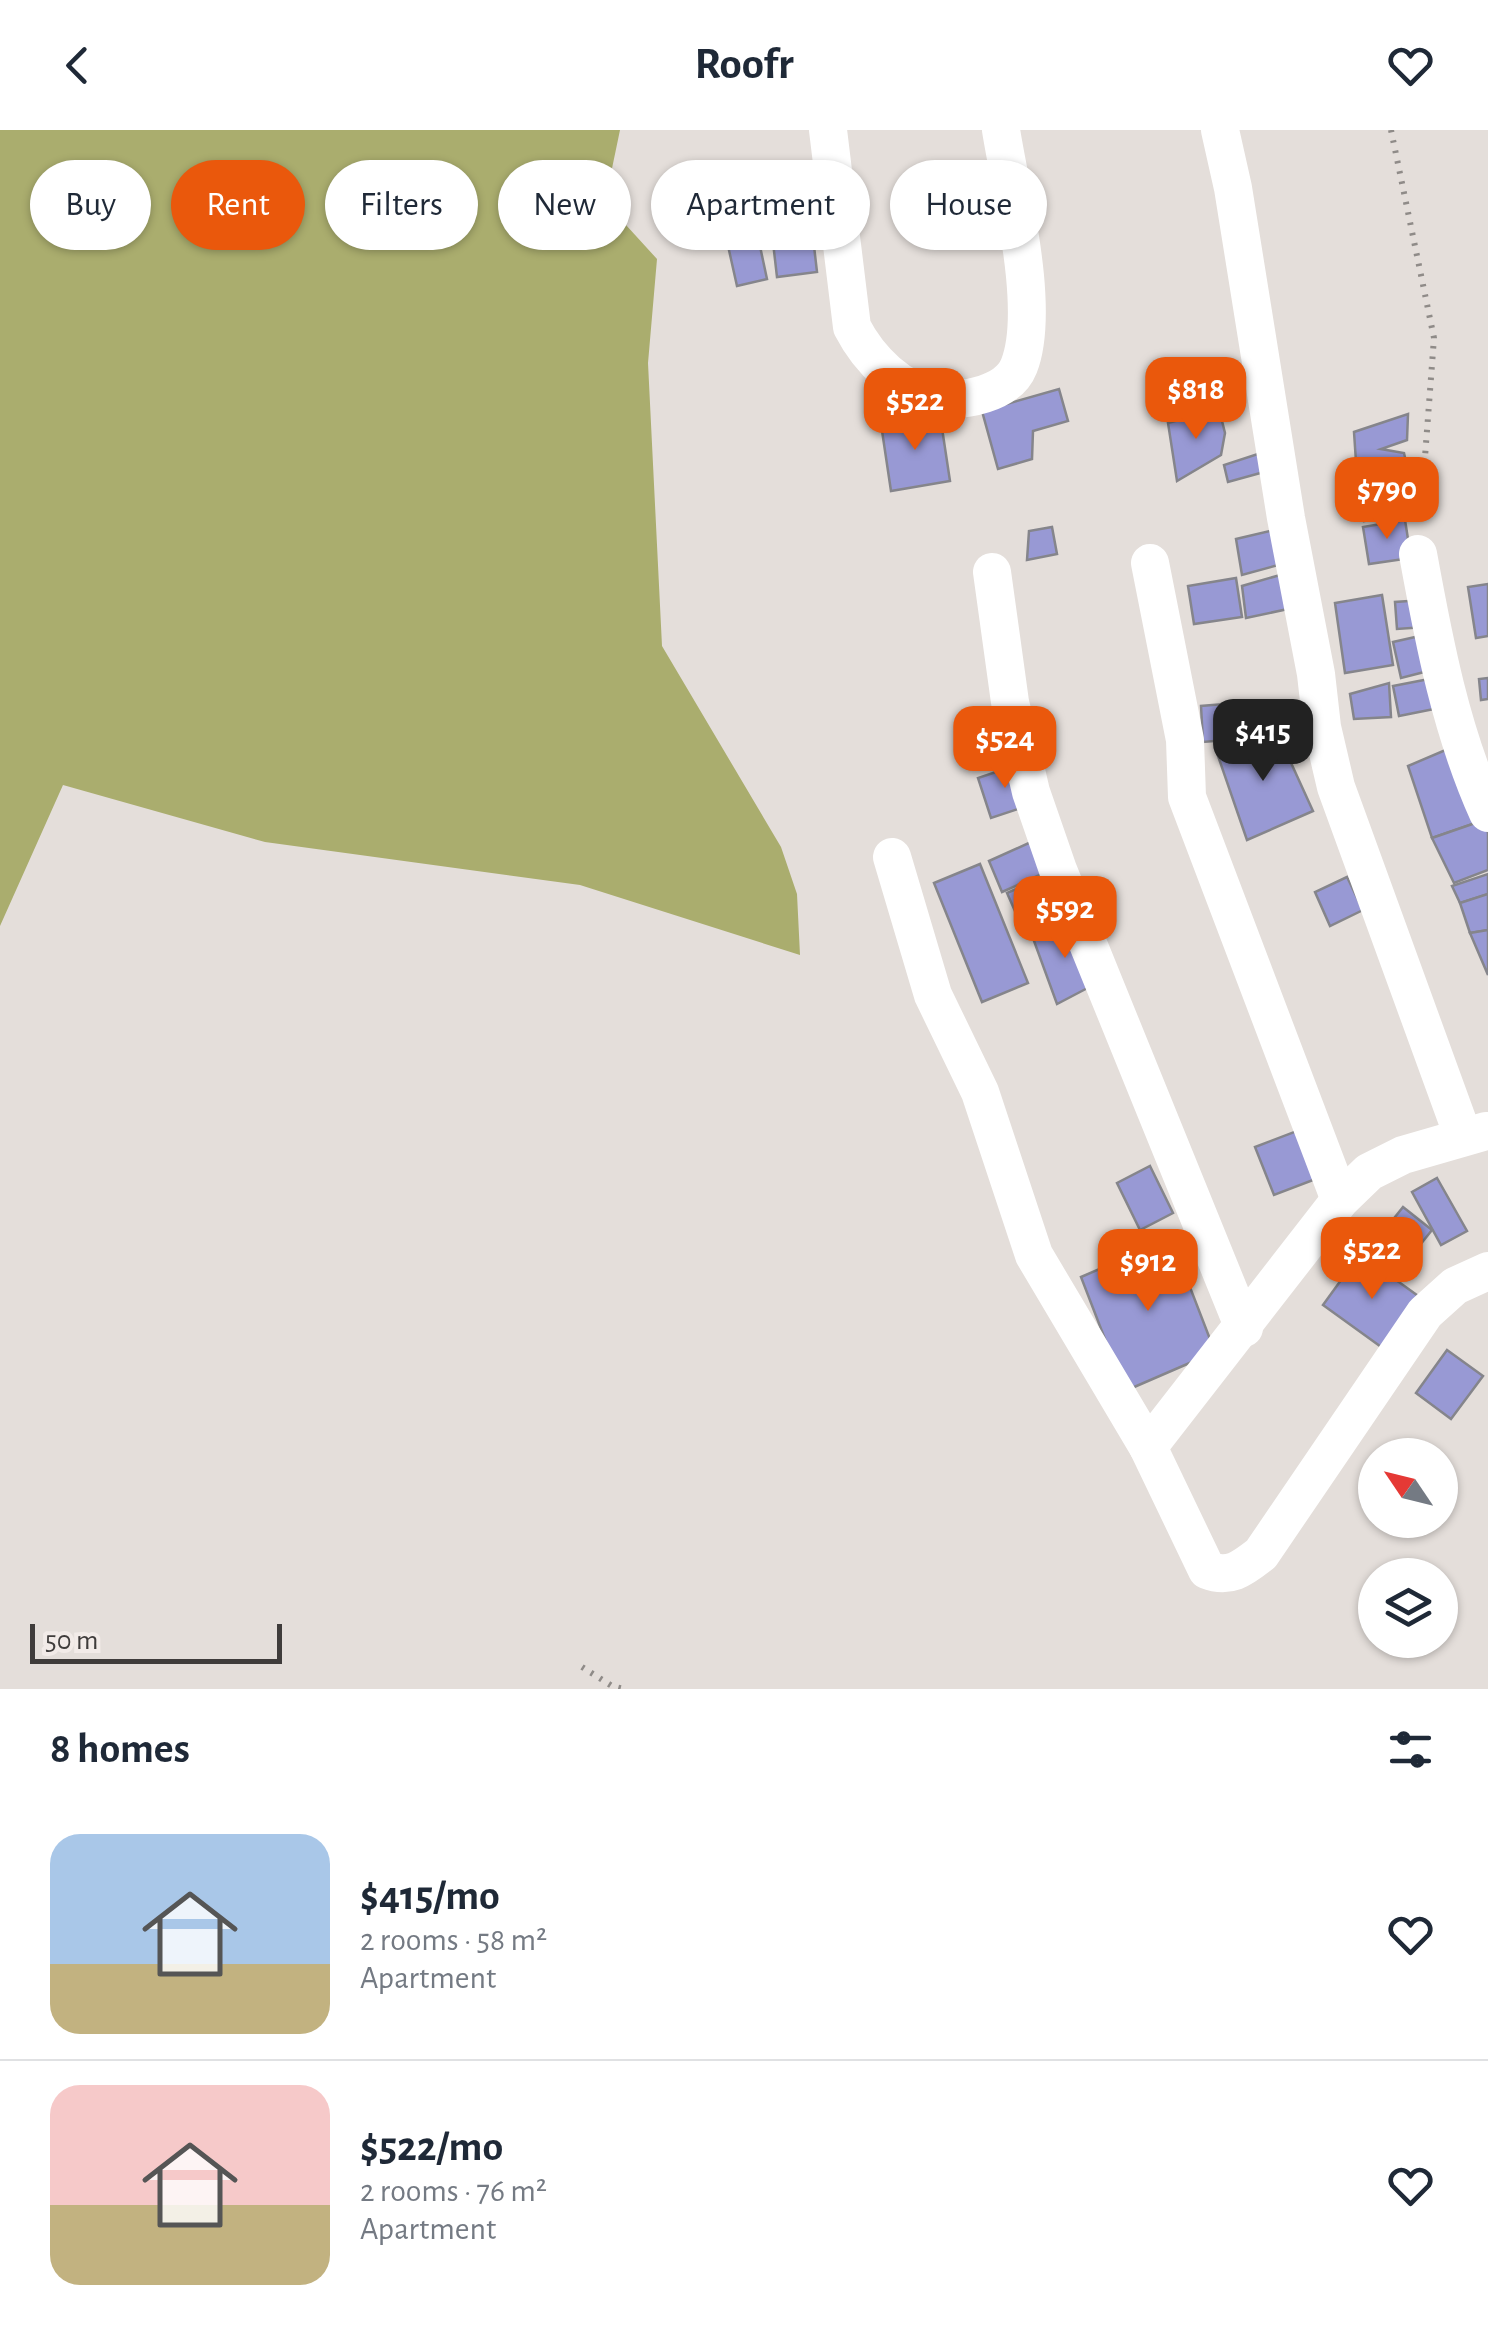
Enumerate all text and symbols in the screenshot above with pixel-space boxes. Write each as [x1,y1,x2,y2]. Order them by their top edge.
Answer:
icon: back [50,38,105,93]
icon: heart [1383,38,1438,93]
text: Roofr [694,42,794,87]
chip: Buy [30,160,151,250]
chip: Rent [171,160,305,250]
chip: Filters [325,160,478,250]
chip: New [498,160,631,250]
chip: Apartment [651,160,870,250]
chip: House [890,160,1047,250]
pin: $818 [1137,357,1255,442]
pin: $522 [856,368,974,453]
text: $818 [1167,373,1225,405]
text: $522 [886,384,944,416]
pin: $790 [1328,457,1446,542]
text: $790 [1357,473,1417,505]
pin: $415 [1204,699,1322,784]
pin: $524 [946,706,1064,791]
text: $415 [1235,715,1291,747]
text: $524 [975,722,1035,754]
pin: $592 [1006,876,1124,961]
text: $592 [1036,892,1094,924]
pin: $522 [1313,1217,1431,1302]
pin: $912 [1089,1229,1207,1314]
text: $522 [1343,1233,1401,1265]
text: $912 [1120,1245,1176,1277]
north arrow [1358,1438,1458,1538]
map controls [1358,1438,1458,1658]
button: layers [1358,1558,1458,1658]
scale bar [30,1619,282,1664]
text: 50 m [45,1627,99,1655]
icon: filters [1383,1722,1438,1777]
text: 8 homes [50,1728,190,1770]
icon: home [130,1874,250,1994]
text: $415/mo [360,1875,500,1917]
icon: heart [1383,1907,1438,1962]
text: 2 rooms · 58 m² [360,1924,547,1956]
text: Apartment [360,1962,496,1994]
icon: home [130,2125,250,2245]
text: $522/mo [360,2126,503,2168]
icon: heart [1383,2158,1438,2213]
text: 2 rooms · 76 m² [360,2175,547,2207]
text: Apartment [360,2213,496,2245]

